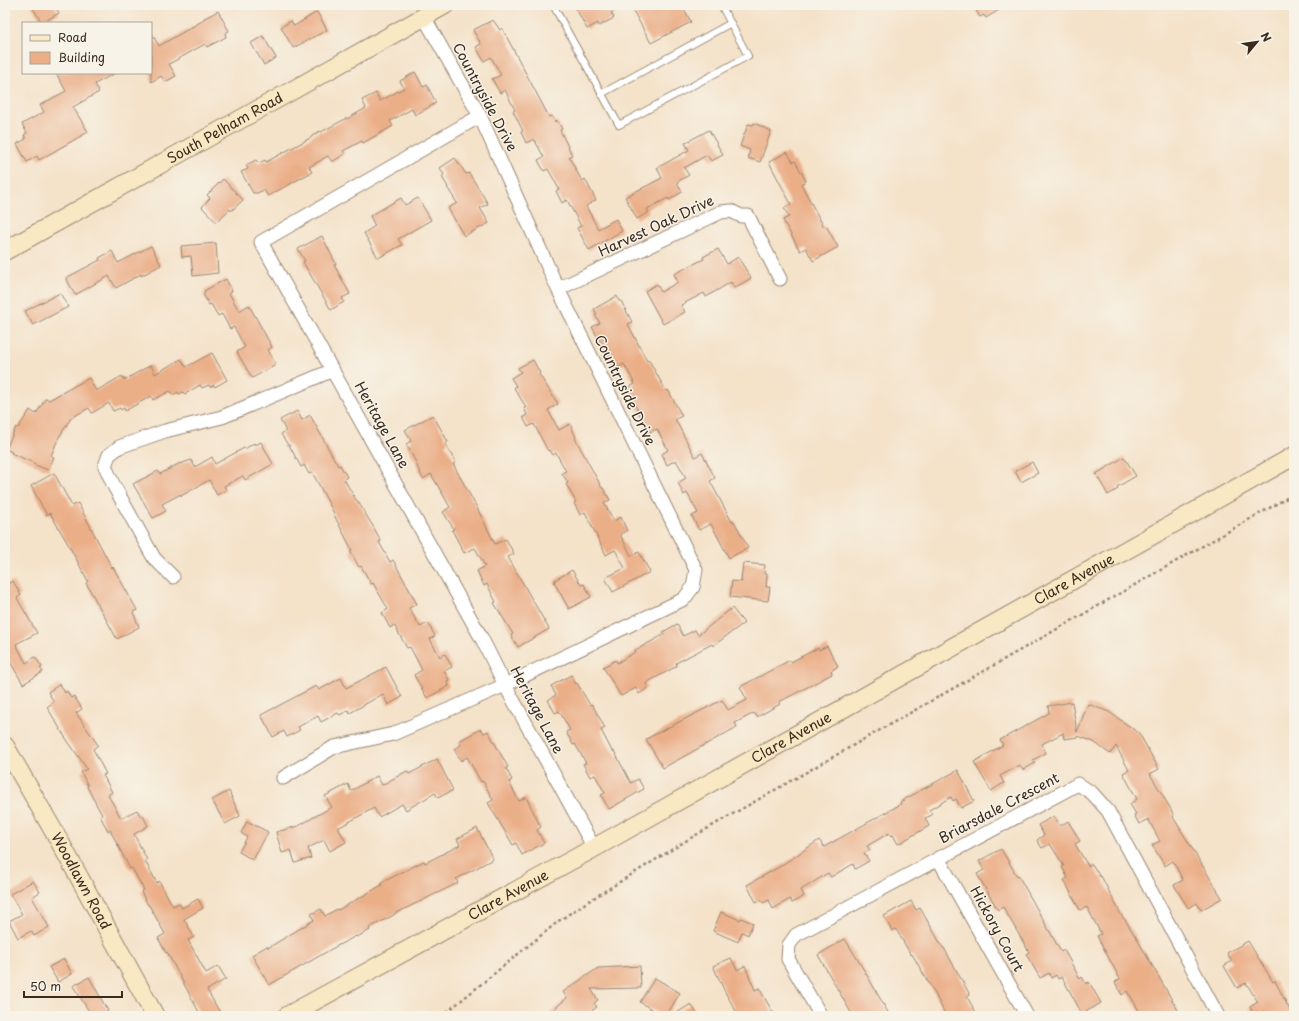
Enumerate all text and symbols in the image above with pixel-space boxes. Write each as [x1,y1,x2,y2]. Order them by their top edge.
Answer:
legend [22,22,152,74]
north arrow [1237,22,1277,62]
text: Road [58,28,87,46]
text: N [1257,29,1276,45]
street label: Countryside Drive [448,39,523,155]
text: Building [58,48,105,66]
street label: South Pelham Road [163,87,287,168]
street label: Harvest Oak Drive [594,190,717,262]
street label: Countryside Drive [590,331,661,449]
street label: Heritage Lane [350,378,415,472]
street label: Clare Avenue [1030,548,1118,610]
street label: Heritage Lane [506,662,569,757]
street label: Clare Avenue [747,706,835,768]
street label: Briarsdale Crescent [935,767,1063,848]
street label: Woodlawn Road [47,828,117,933]
street label: Clare Avenue [464,864,552,925]
street label: Hickory Court [965,882,1030,975]
scale bar [24,973,122,999]
text: 50 m [30,977,61,995]

